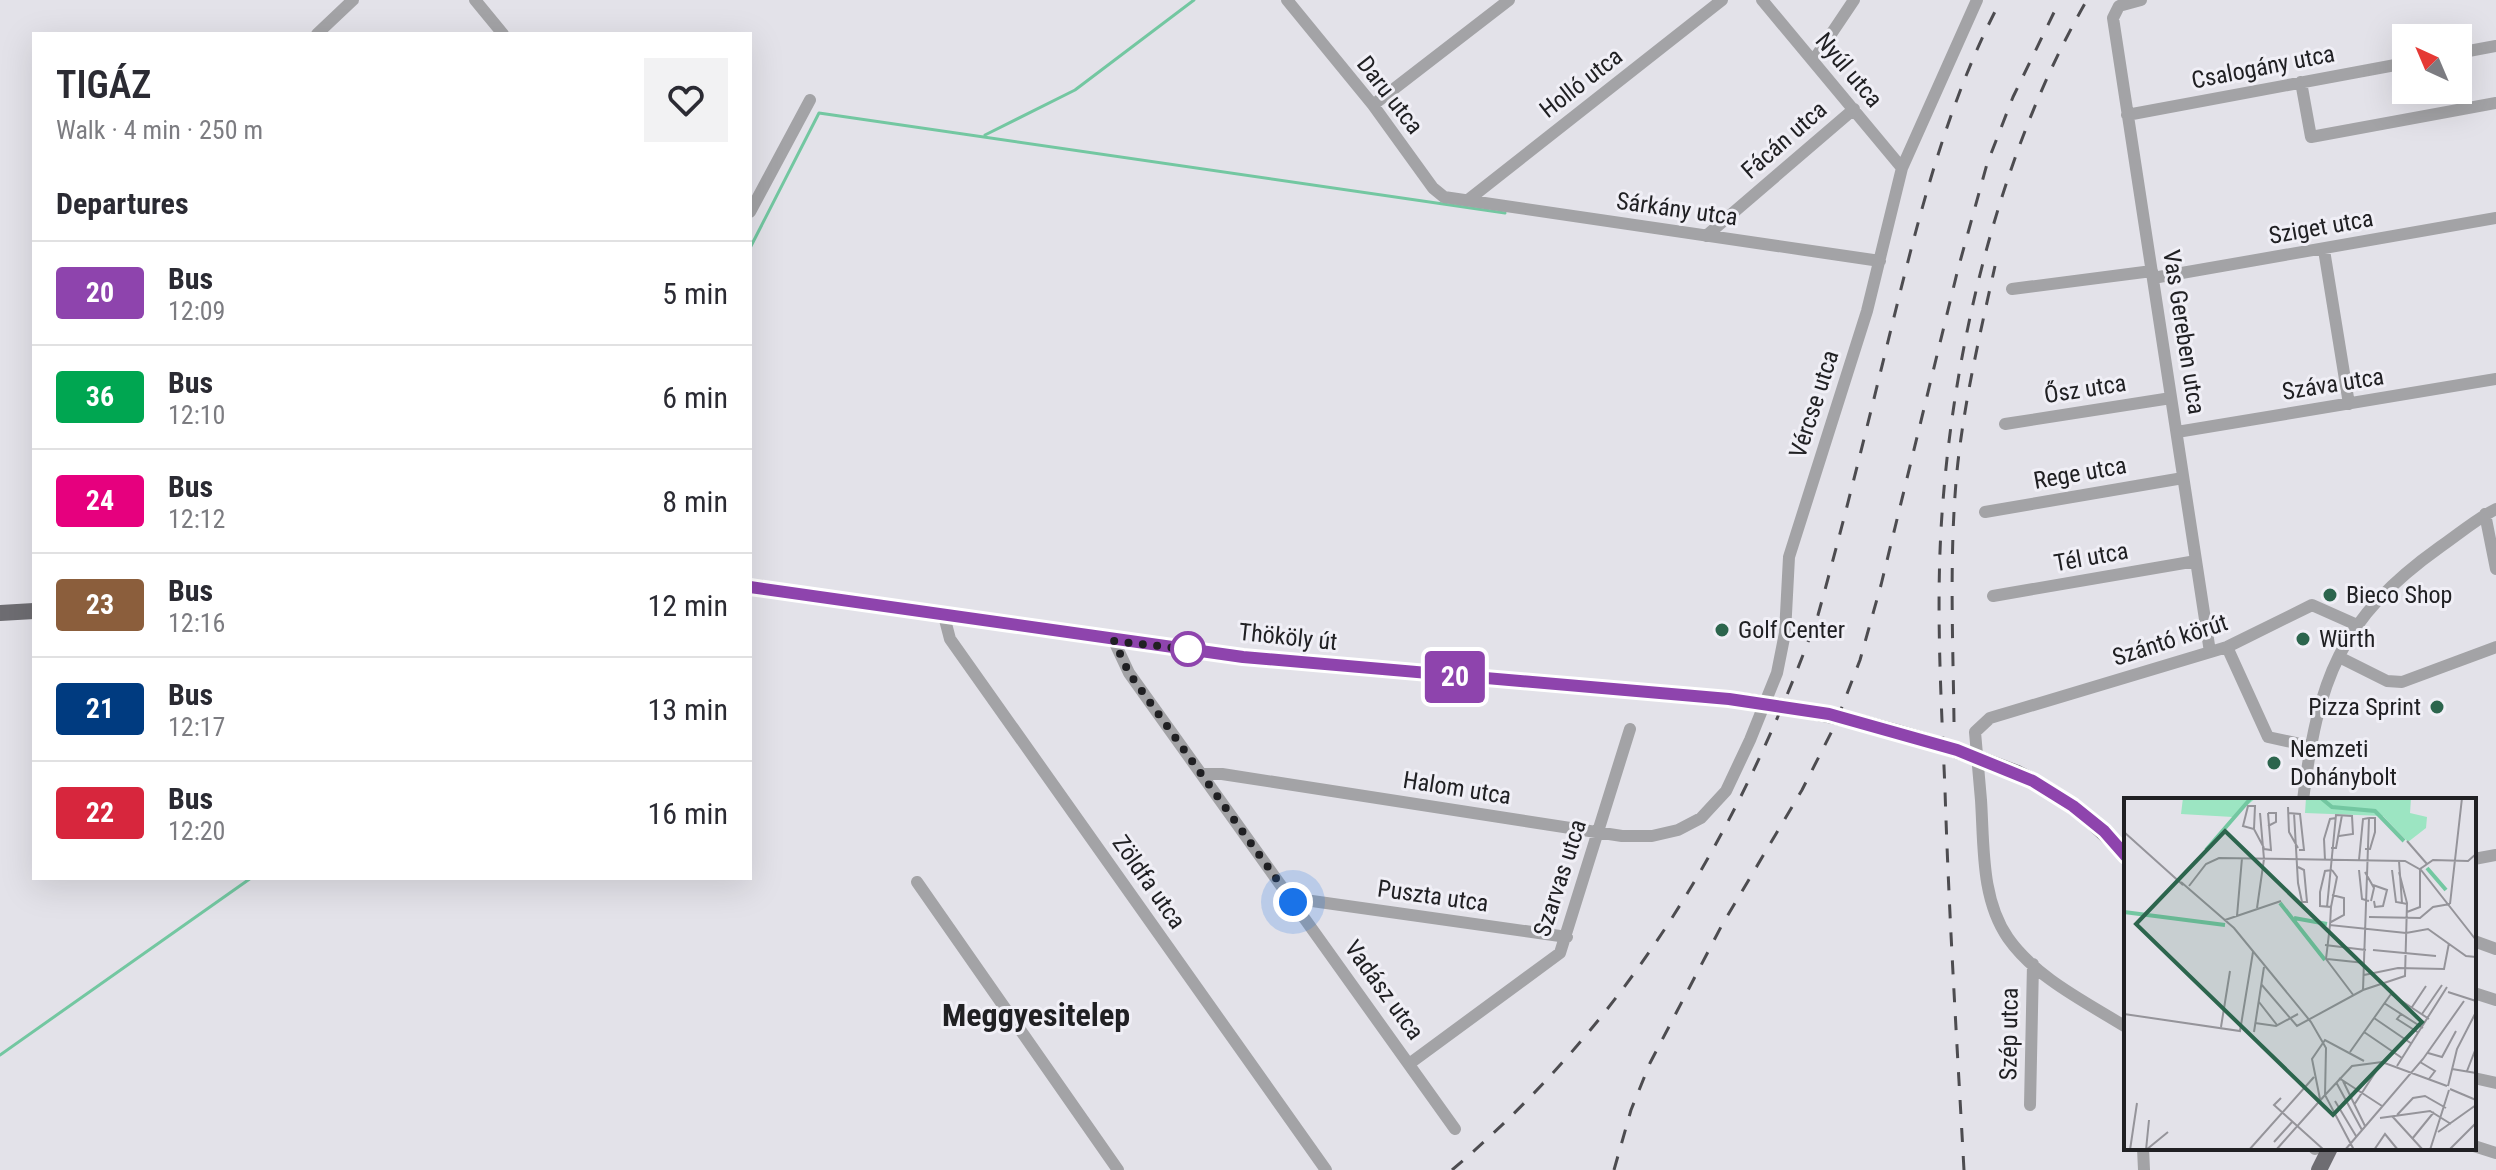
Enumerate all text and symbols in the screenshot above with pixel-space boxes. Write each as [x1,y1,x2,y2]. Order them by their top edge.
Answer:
north arrow [2392,24,2472,104]
map controls [2392,24,2472,104]
street label: Nyúl utca [1810,27,1888,113]
street label: Csalogány utca [2189,39,2337,95]
street label: Holló utca [1534,42,1628,124]
street label: Daru utca [1351,51,1429,139]
button: heart [644,58,728,142]
text: TIGÁZ [56,63,151,107]
street label: Fácán utca [1736,95,1832,185]
text: Walk · 4 min · 250 m [56,115,263,145]
text: Departures [56,186,189,221]
street label: Sárkány utca [1615,187,1739,231]
street label: Sziget utca [2267,204,2375,250]
street label: Vas Gereben utca [2157,248,2211,416]
text: Bus [168,261,213,296]
text: 20 [86,276,114,309]
text: 5 min [662,276,728,311]
text: 12:09 [168,296,225,326]
street label: Vércse utca [1783,347,1845,461]
street label: Száva utca [2280,362,2386,406]
text: Bus [168,365,213,400]
street label: Ősz utca [2042,369,2128,409]
text: 36 [86,380,114,413]
text: 6 min [662,380,728,415]
text: 12:10 [168,400,225,430]
street label: Rege utca [2031,451,2129,495]
text: Bus [168,469,213,504]
text: 24 [86,484,114,517]
text: 8 min [662,484,728,519]
text: 12:12 [168,504,225,534]
street label: Tél utca [2052,537,2130,577]
text: Bus [168,573,213,608]
place label: Bieco Shop [2346,581,2452,609]
marker: Bieco Shop [2321,586,2339,604]
text: 23 [86,588,114,621]
text: 12 min [647,588,728,623]
text: 12:16 [168,608,225,638]
street label: Szántó körút [2109,608,2231,672]
place label: Golf Center [1738,616,1845,644]
street label: Thököly út [1237,618,1339,656]
marker: Golf Center [1713,621,1731,639]
place label: Würth [2319,625,2375,653]
marker: Würth [2294,630,2312,648]
unlabelled marker [1171,632,1205,666]
line badge: 20 [1419,651,1491,703]
text: 20 [1441,660,1469,693]
text: Bus [168,677,213,712]
text: 21 [86,692,114,725]
text: 13 min [647,692,728,727]
place label: Pizza Sprint [2308,693,2421,721]
marker: Pizza Sprint [2428,698,2446,716]
text: 12:17 [168,712,225,742]
place label: Nemzeti Dohánybolt [2290,735,2397,791]
marker: Nemzeti Dohánybolt [2265,754,2283,772]
street label: Halom utca [1401,766,1513,810]
text: Bus [168,781,213,816]
text: 22 [86,796,114,829]
text: 16 min [647,796,728,831]
inset map [2124,798,2476,1150]
text: 12:20 [168,816,225,846]
street label: Szarvas utca [1528,816,1592,940]
street label: Zöldfa utca [1107,830,1191,934]
street label: Puszta utca [1376,874,1490,918]
your location [1273,882,1313,922]
street label: Vadász utca [1339,935,1429,1045]
street label: Szép utca [1994,987,2024,1081]
district label: Meggyesitelep [942,996,1130,1034]

